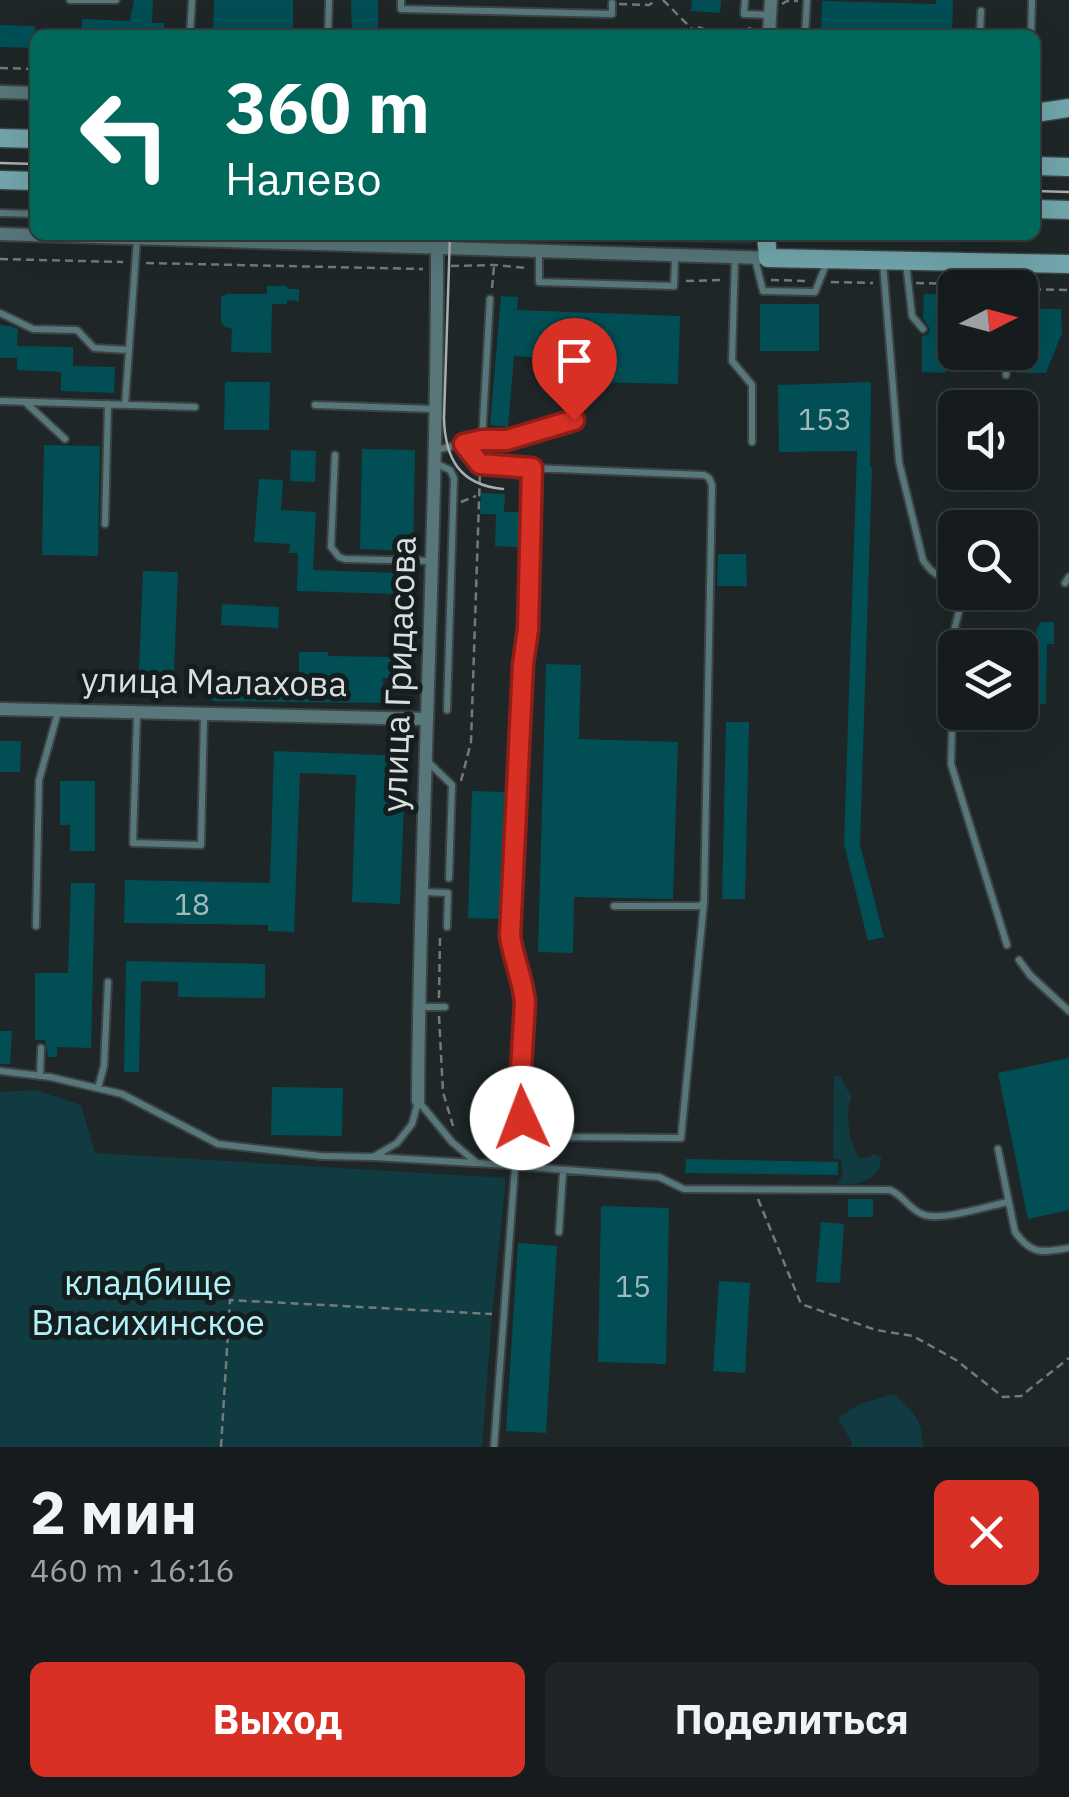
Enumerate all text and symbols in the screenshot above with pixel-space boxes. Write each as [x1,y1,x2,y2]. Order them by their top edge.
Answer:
text: 360 m [225,61,430,152]
icon: left [60,70,190,200]
text: Налево [225,149,382,207]
north arrow [938,270,1038,370]
map controls [938,270,1038,730]
pin [532,318,617,421]
icon: arrive [547,333,602,388]
button: sound [938,390,1038,490]
house number: 153 [798,399,852,438]
button: search [938,510,1038,610]
street label: улица Гридасова [370,535,426,813]
button: layers [938,630,1038,730]
street label: улица Малахова [80,656,348,706]
house number: 18 [174,884,210,923]
position arrow [470,1066,574,1170]
park label: кладбище Власихинское [31,1259,265,1345]
house number: 15 [615,1266,651,1305]
text: 2 мин [30,1472,197,1551]
button: close [934,1480,1039,1585]
text: 460 m · 16:16 [30,1549,235,1591]
button: Выход [30,1662,525,1777]
button: Поделиться [545,1662,1039,1777]

